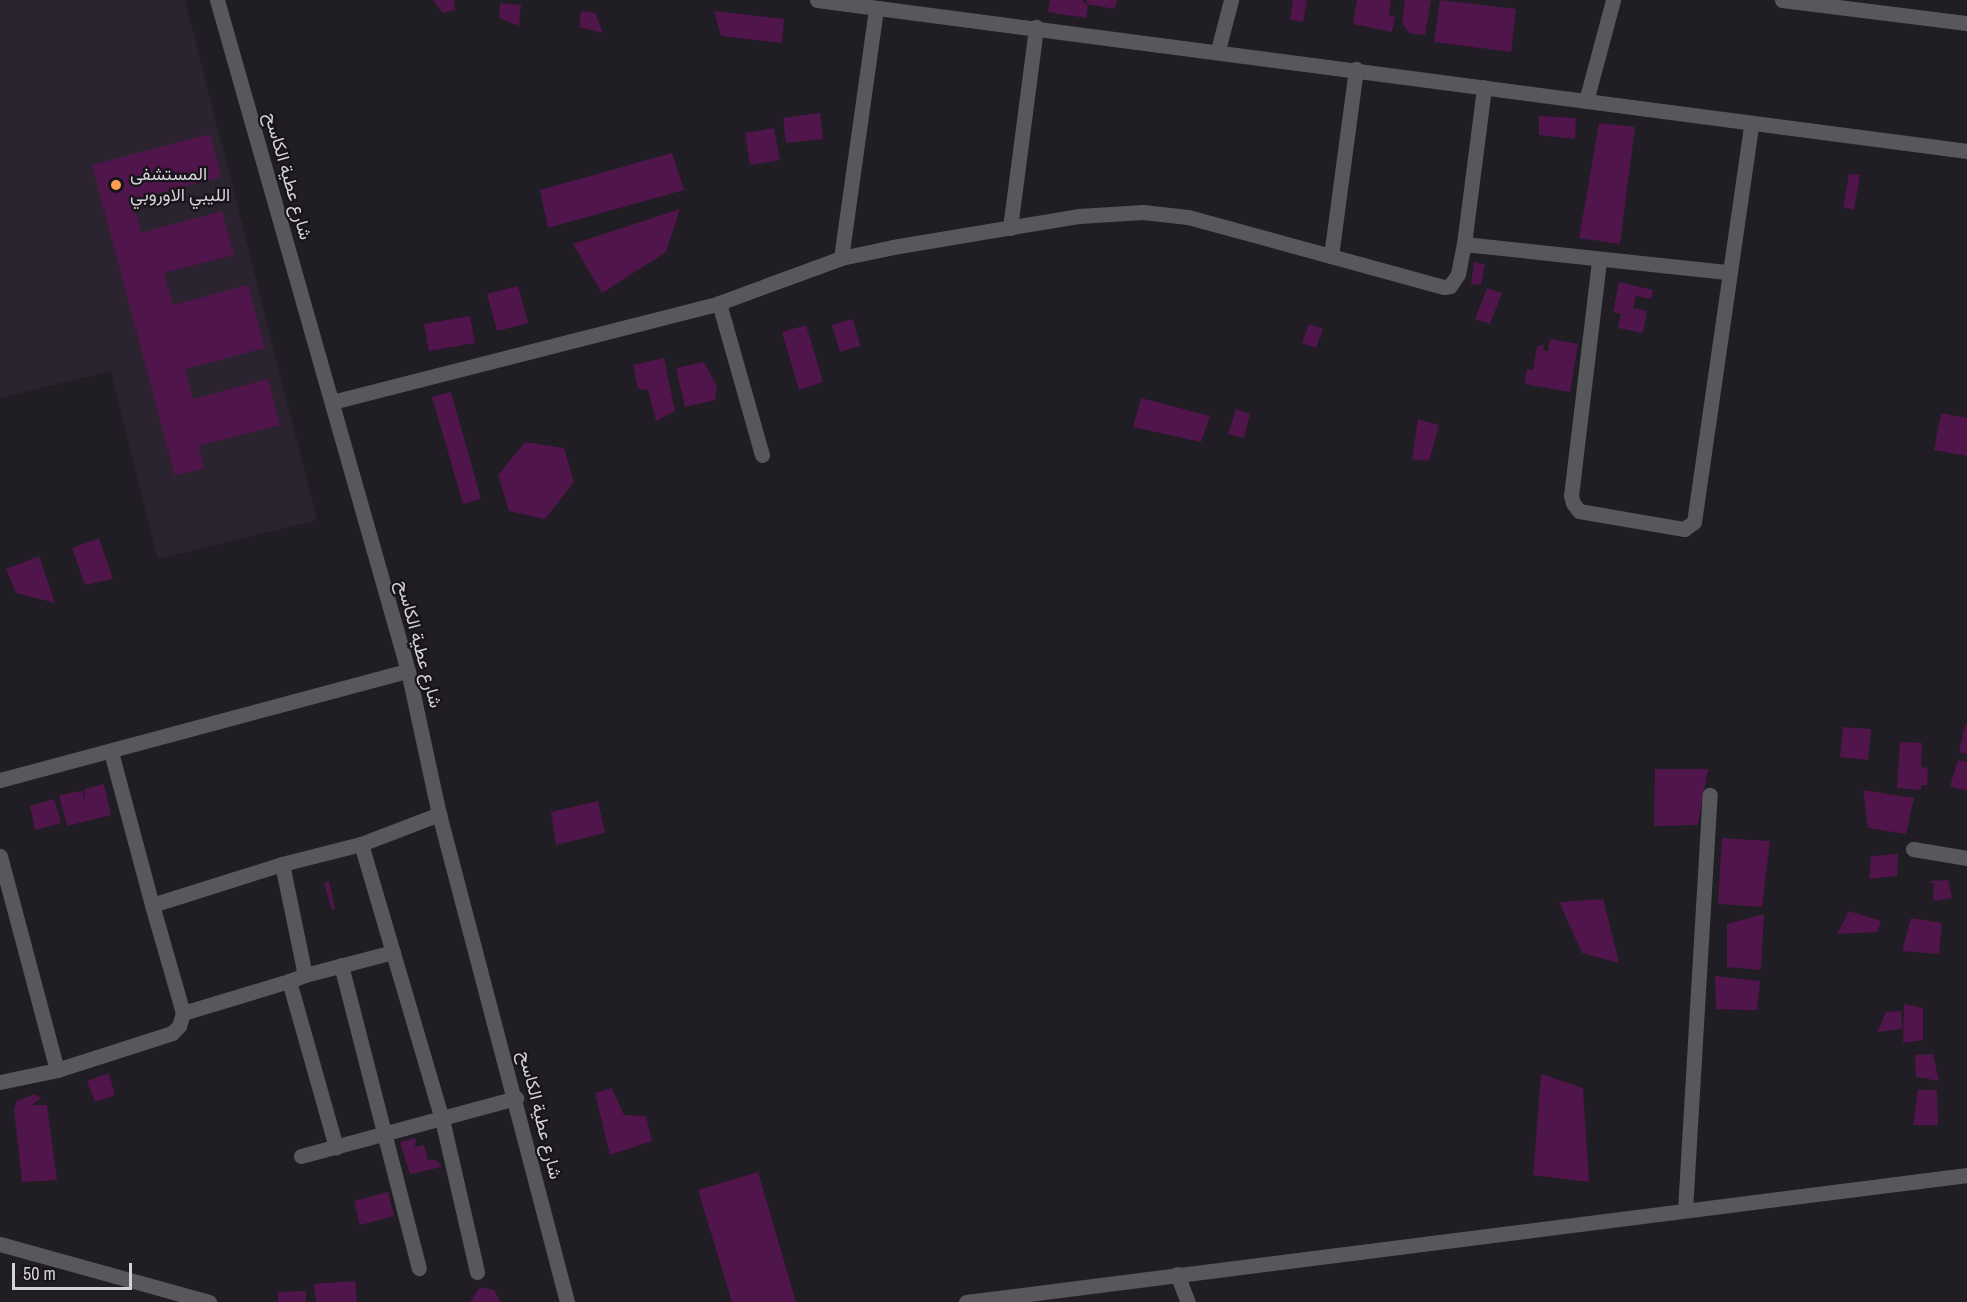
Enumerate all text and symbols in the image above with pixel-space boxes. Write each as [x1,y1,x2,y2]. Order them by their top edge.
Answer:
street label: شارع عطية الكاسح [259,110,317,242]
place label: المستشفی الليبي الاوروبي [130,164,230,207]
marker: المستشفی الليبي الاوروبي [107,176,125,194]
street label: شارع عطية الكاسح [392,578,446,710]
street label: شارع عطية الكاسح [514,1049,566,1181]
scale bar [15,1251,135,1289]
text: 50 m [23,1261,56,1286]

